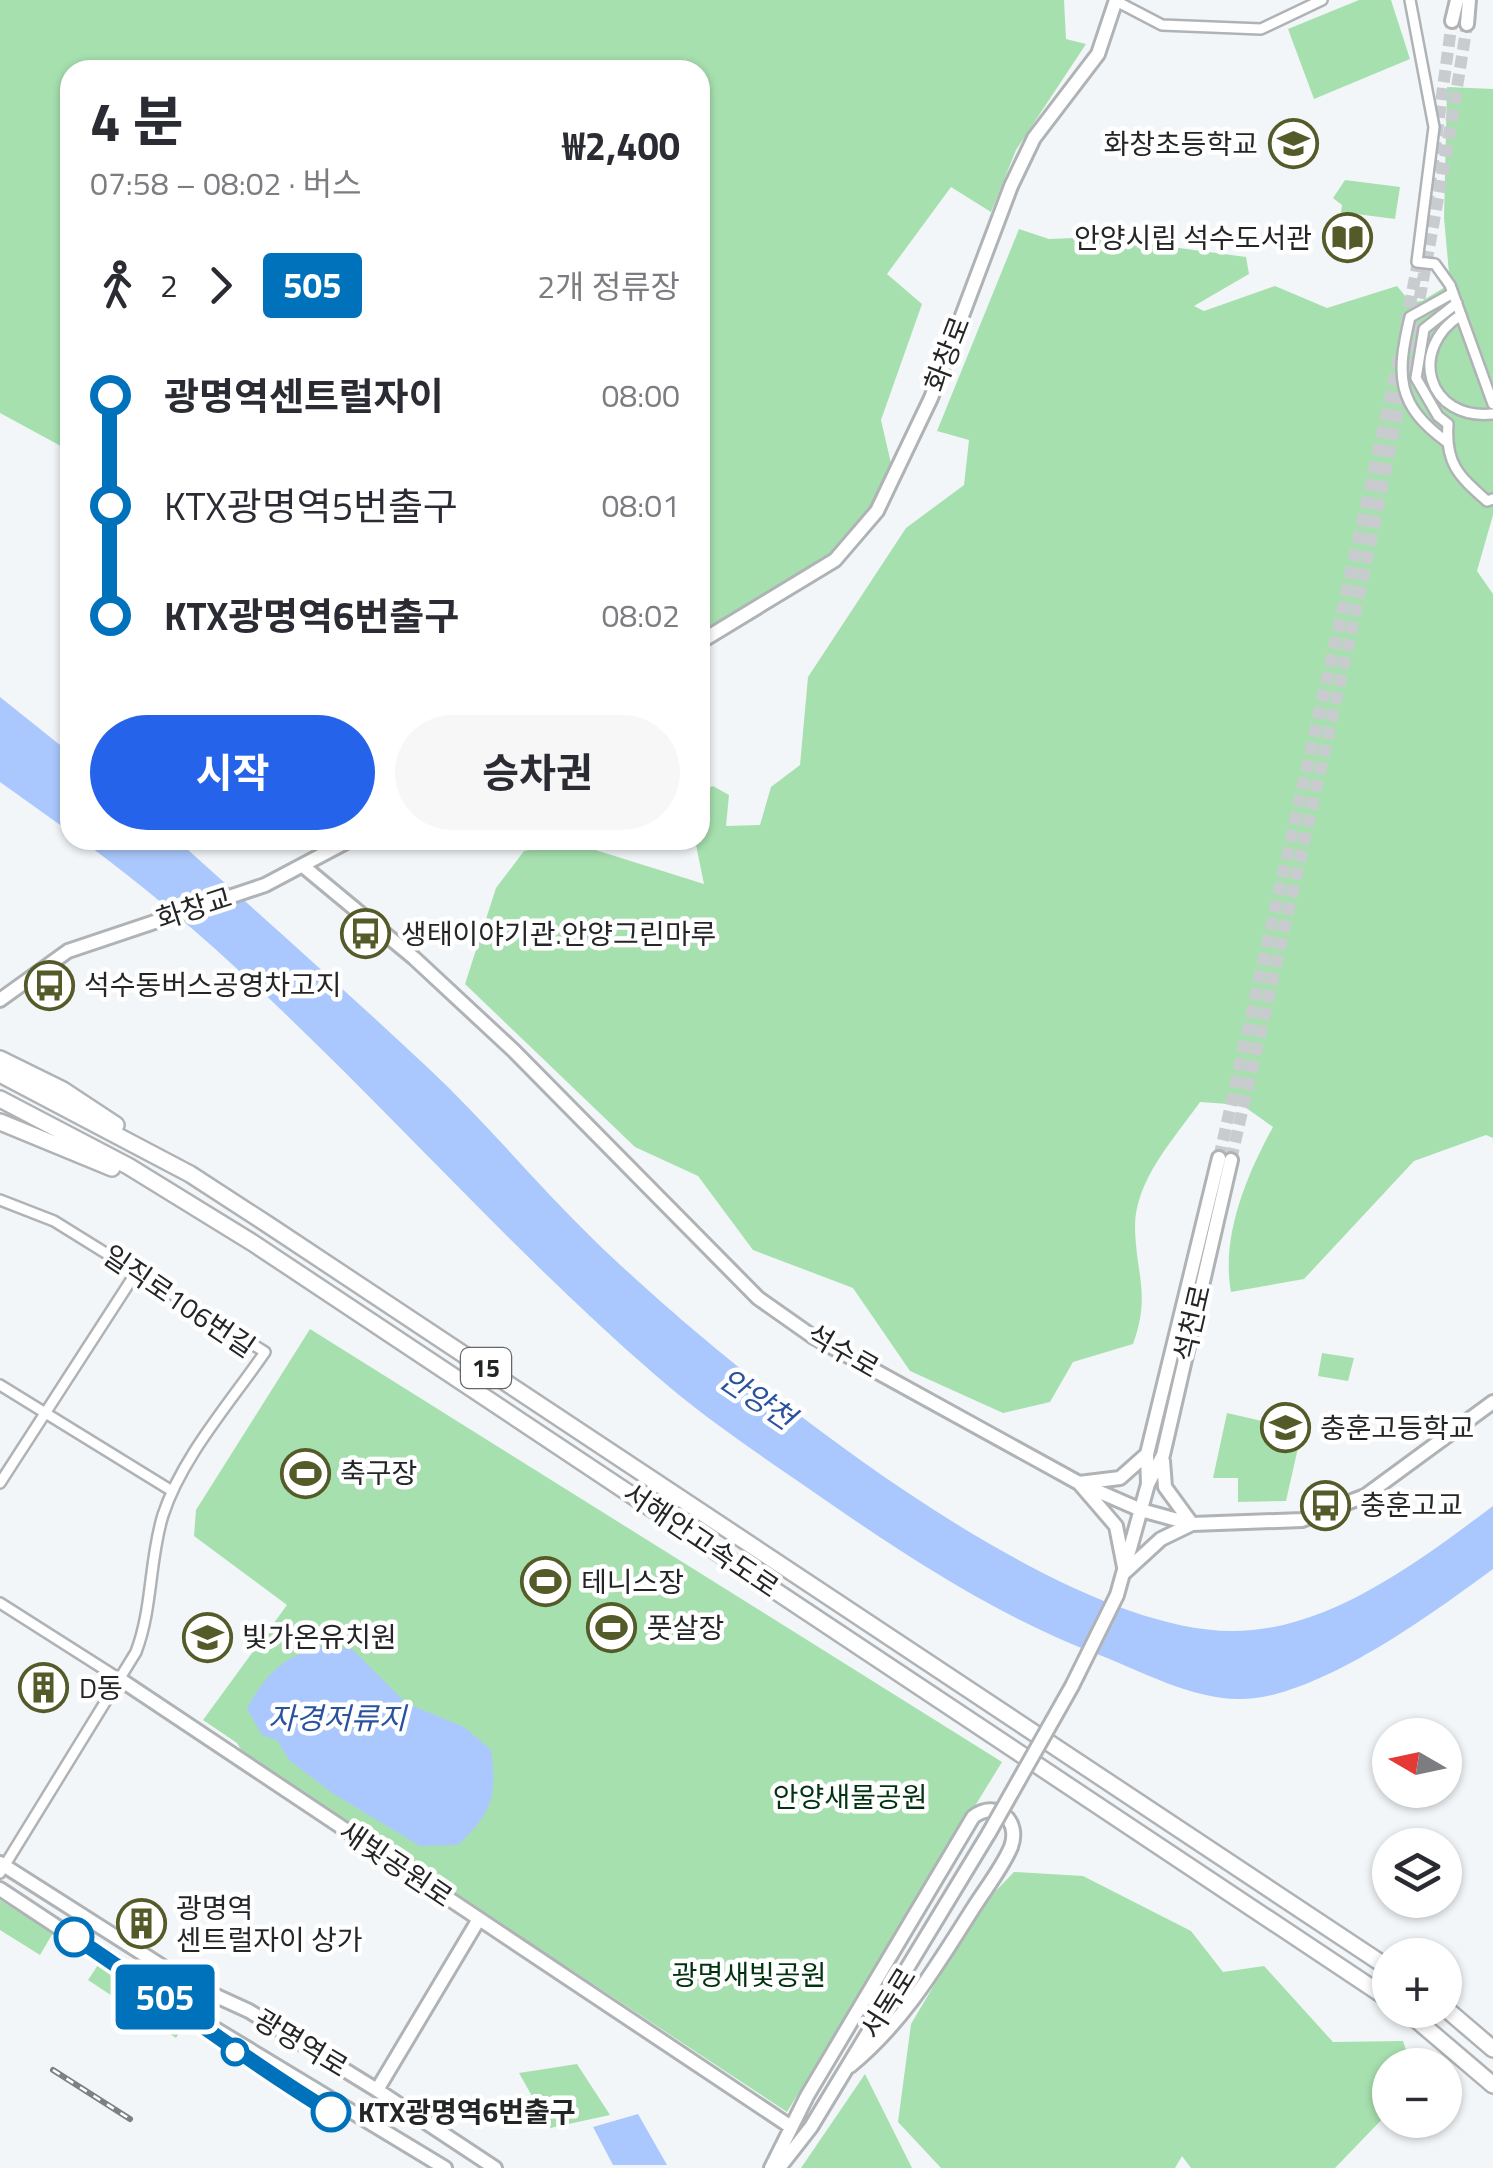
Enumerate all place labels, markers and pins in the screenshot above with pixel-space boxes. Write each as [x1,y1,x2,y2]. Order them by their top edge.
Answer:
school or university icon: 화창초등학교 [1267,118,1319,170]
place label: 화창초등학교 [1103,122,1258,165]
library icon: 안양시립 석수도서관 [1321,212,1373,264]
place label: 안양시립 석수도서관 [1074,216,1312,259]
bus stop icon: 생태이야기관.안양그린마루 [340,908,392,960]
place label: 생태이야기관.안양그린마루 [401,912,716,955]
bus stop icon: 석수동버스공영차고지 [23,959,75,1011]
place label: 석수동버스공영차고지 [84,963,342,1006]
school or university icon: 충훈고등학교 [1259,1402,1311,1454]
place label: 충훈고등학교 [1320,1406,1475,1449]
sports icon: 축구장 [279,1447,331,1499]
place label: 축구장 [340,1451,417,1494]
bus stop icon: 충훈고교 [1299,1479,1351,1531]
place label: 충훈고교 [1360,1483,1463,1526]
sports icon: 테니스장 [520,1556,572,1608]
place label: 테니스장 [581,1560,684,1603]
sports icon: 풋살장 [586,1602,638,1654]
place label: 풋살장 [647,1606,724,1649]
school or university icon: 빛가온유치원 [181,1611,233,1663]
place label: 빛가온유치원 [242,1615,397,1658]
building icon: D동 [18,1662,70,1714]
place label: D동 [79,1666,123,1709]
place label: 광명역 센트럴자이 상가 [176,1886,362,1961]
building icon: 광명역 센트럴자이 상가 [115,1898,167,1950]
unlabelled marker [55,1918,93,1956]
unlabelled marker [222,2039,248,2065]
place label: KTX광명역6번출구 [358,2090,576,2133]
marker: KTX광명역6번출구 [312,2093,350,2131]

